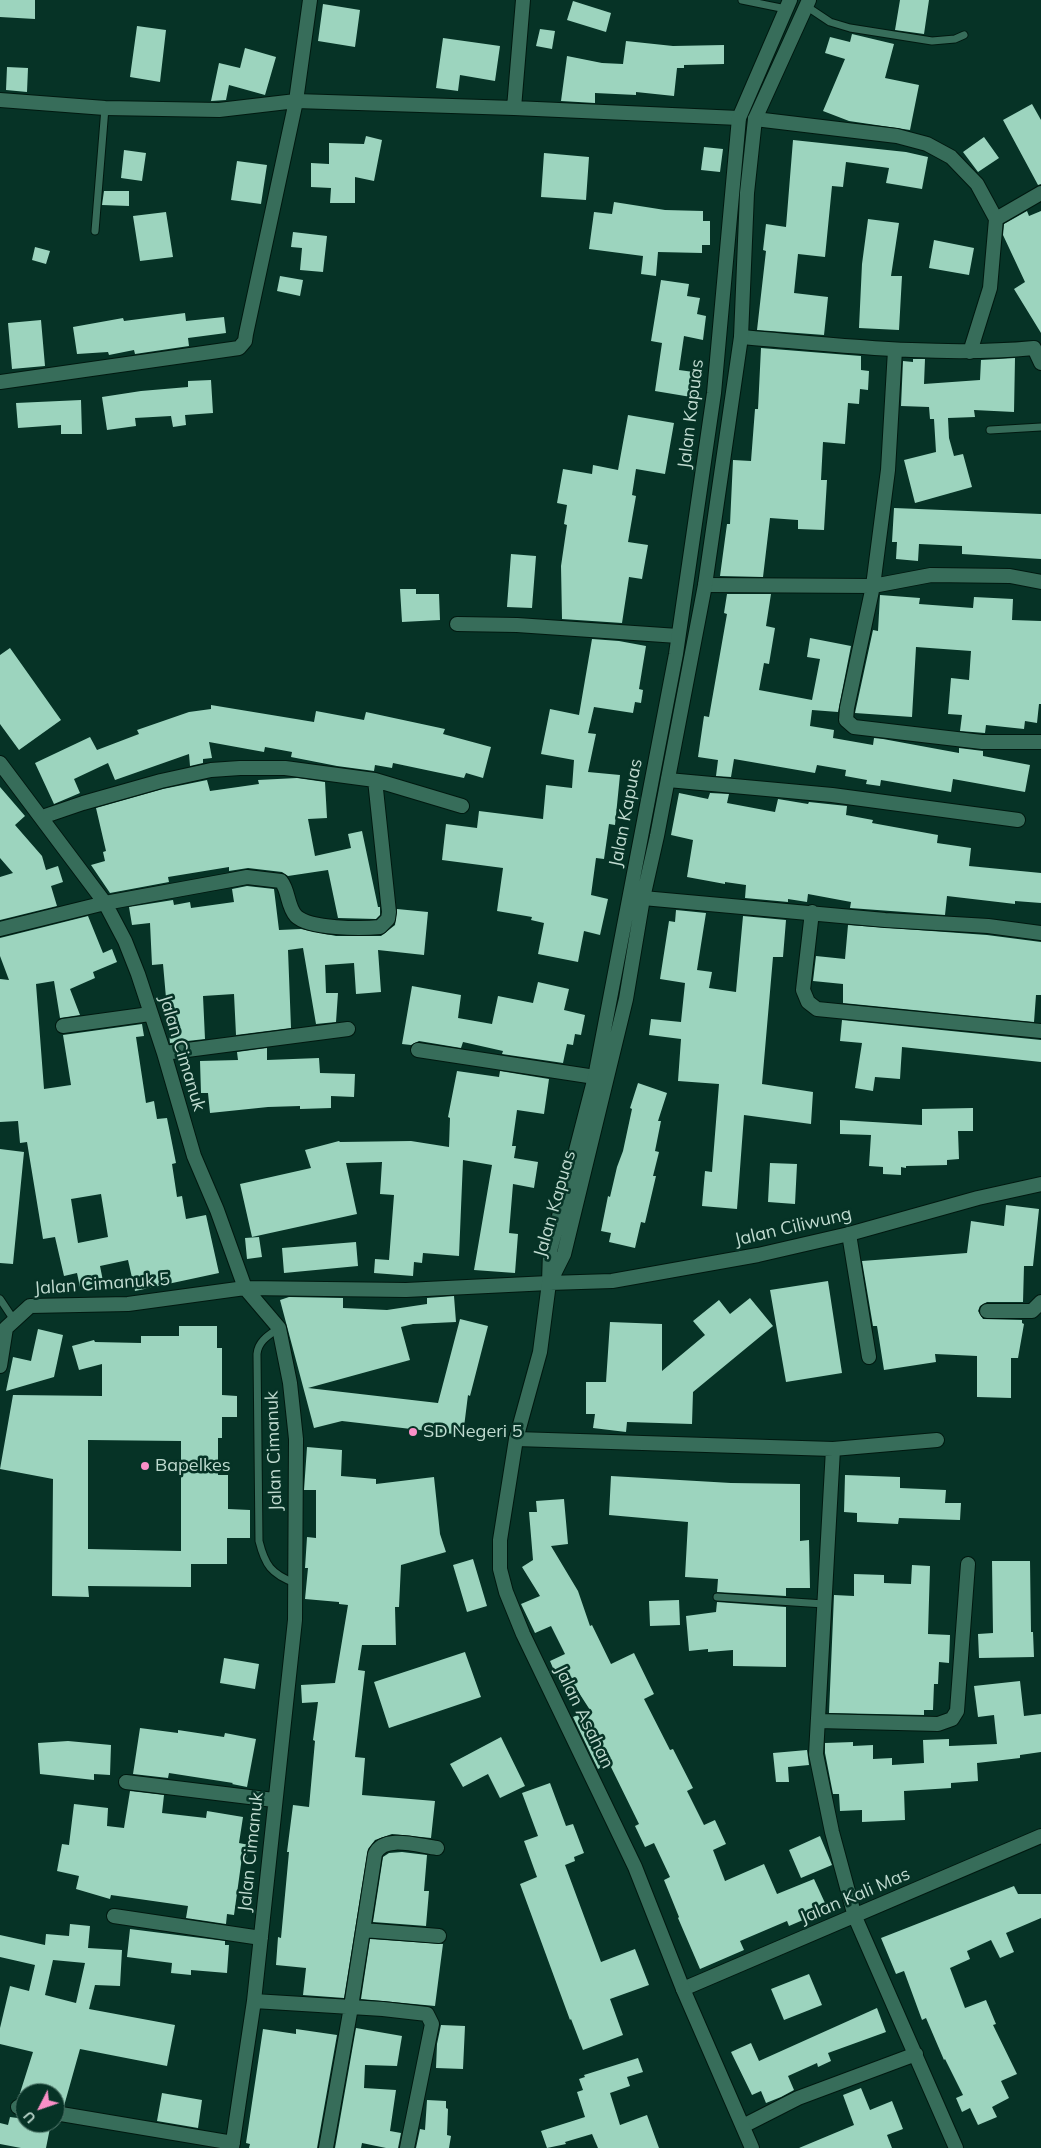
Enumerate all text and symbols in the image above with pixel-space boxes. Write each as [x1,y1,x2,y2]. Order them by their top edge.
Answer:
street label: Jalan Kapuas [674,358,708,470]
street label: Jalan Kapuas [605,757,647,869]
street label: Jalan Cimanuk [154,992,210,1114]
street label: Jalan Kapuas [529,1148,581,1260]
street label: Jalan Ciliwung [732,1203,854,1251]
street label: Jalan Cimanuk 5 [33,1268,171,1300]
street label: Jalan Cimanuk [261,1390,287,1512]
place label: SD Negeri 5 [423,1421,523,1443]
marker: SD Negeri 5 [407,1426,419,1438]
place label: Bapelkes [155,1455,231,1477]
marker: Bapelkes [139,1460,151,1472]
street label: Jalan Asahan [550,1662,618,1772]
street label: Jalan Cimanuk [234,1791,268,1913]
street label: Jalan Kali Mas [797,1863,913,1929]
north arrow [15,2083,65,2133]
text: U [19,2107,40,2127]

